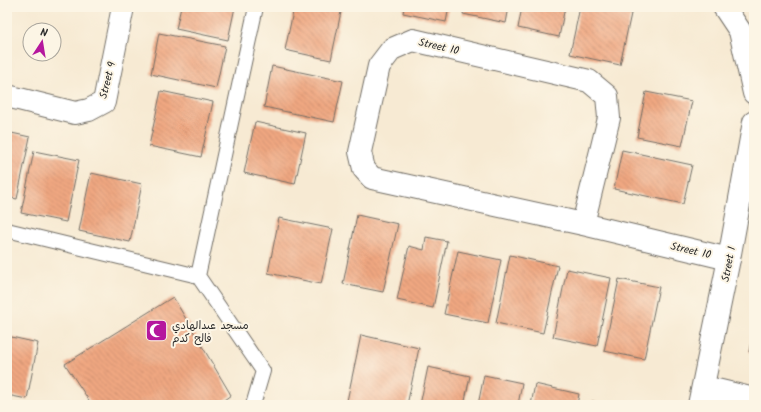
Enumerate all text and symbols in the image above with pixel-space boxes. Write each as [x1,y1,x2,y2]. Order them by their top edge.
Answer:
north arrow [22,22,62,62]
text: N [39,24,49,43]
street label: Street 10 [417,34,461,60]
street label: Street 9 [95,59,121,101]
street label: Street 10 [669,238,713,264]
street label: Street 1 [717,245,741,283]
place label: مسجد عبدالهادي فالح كدم [172,317,249,348]
mosque icon: مسجد عبدالهادي فالح كدم [143,318,169,344]

